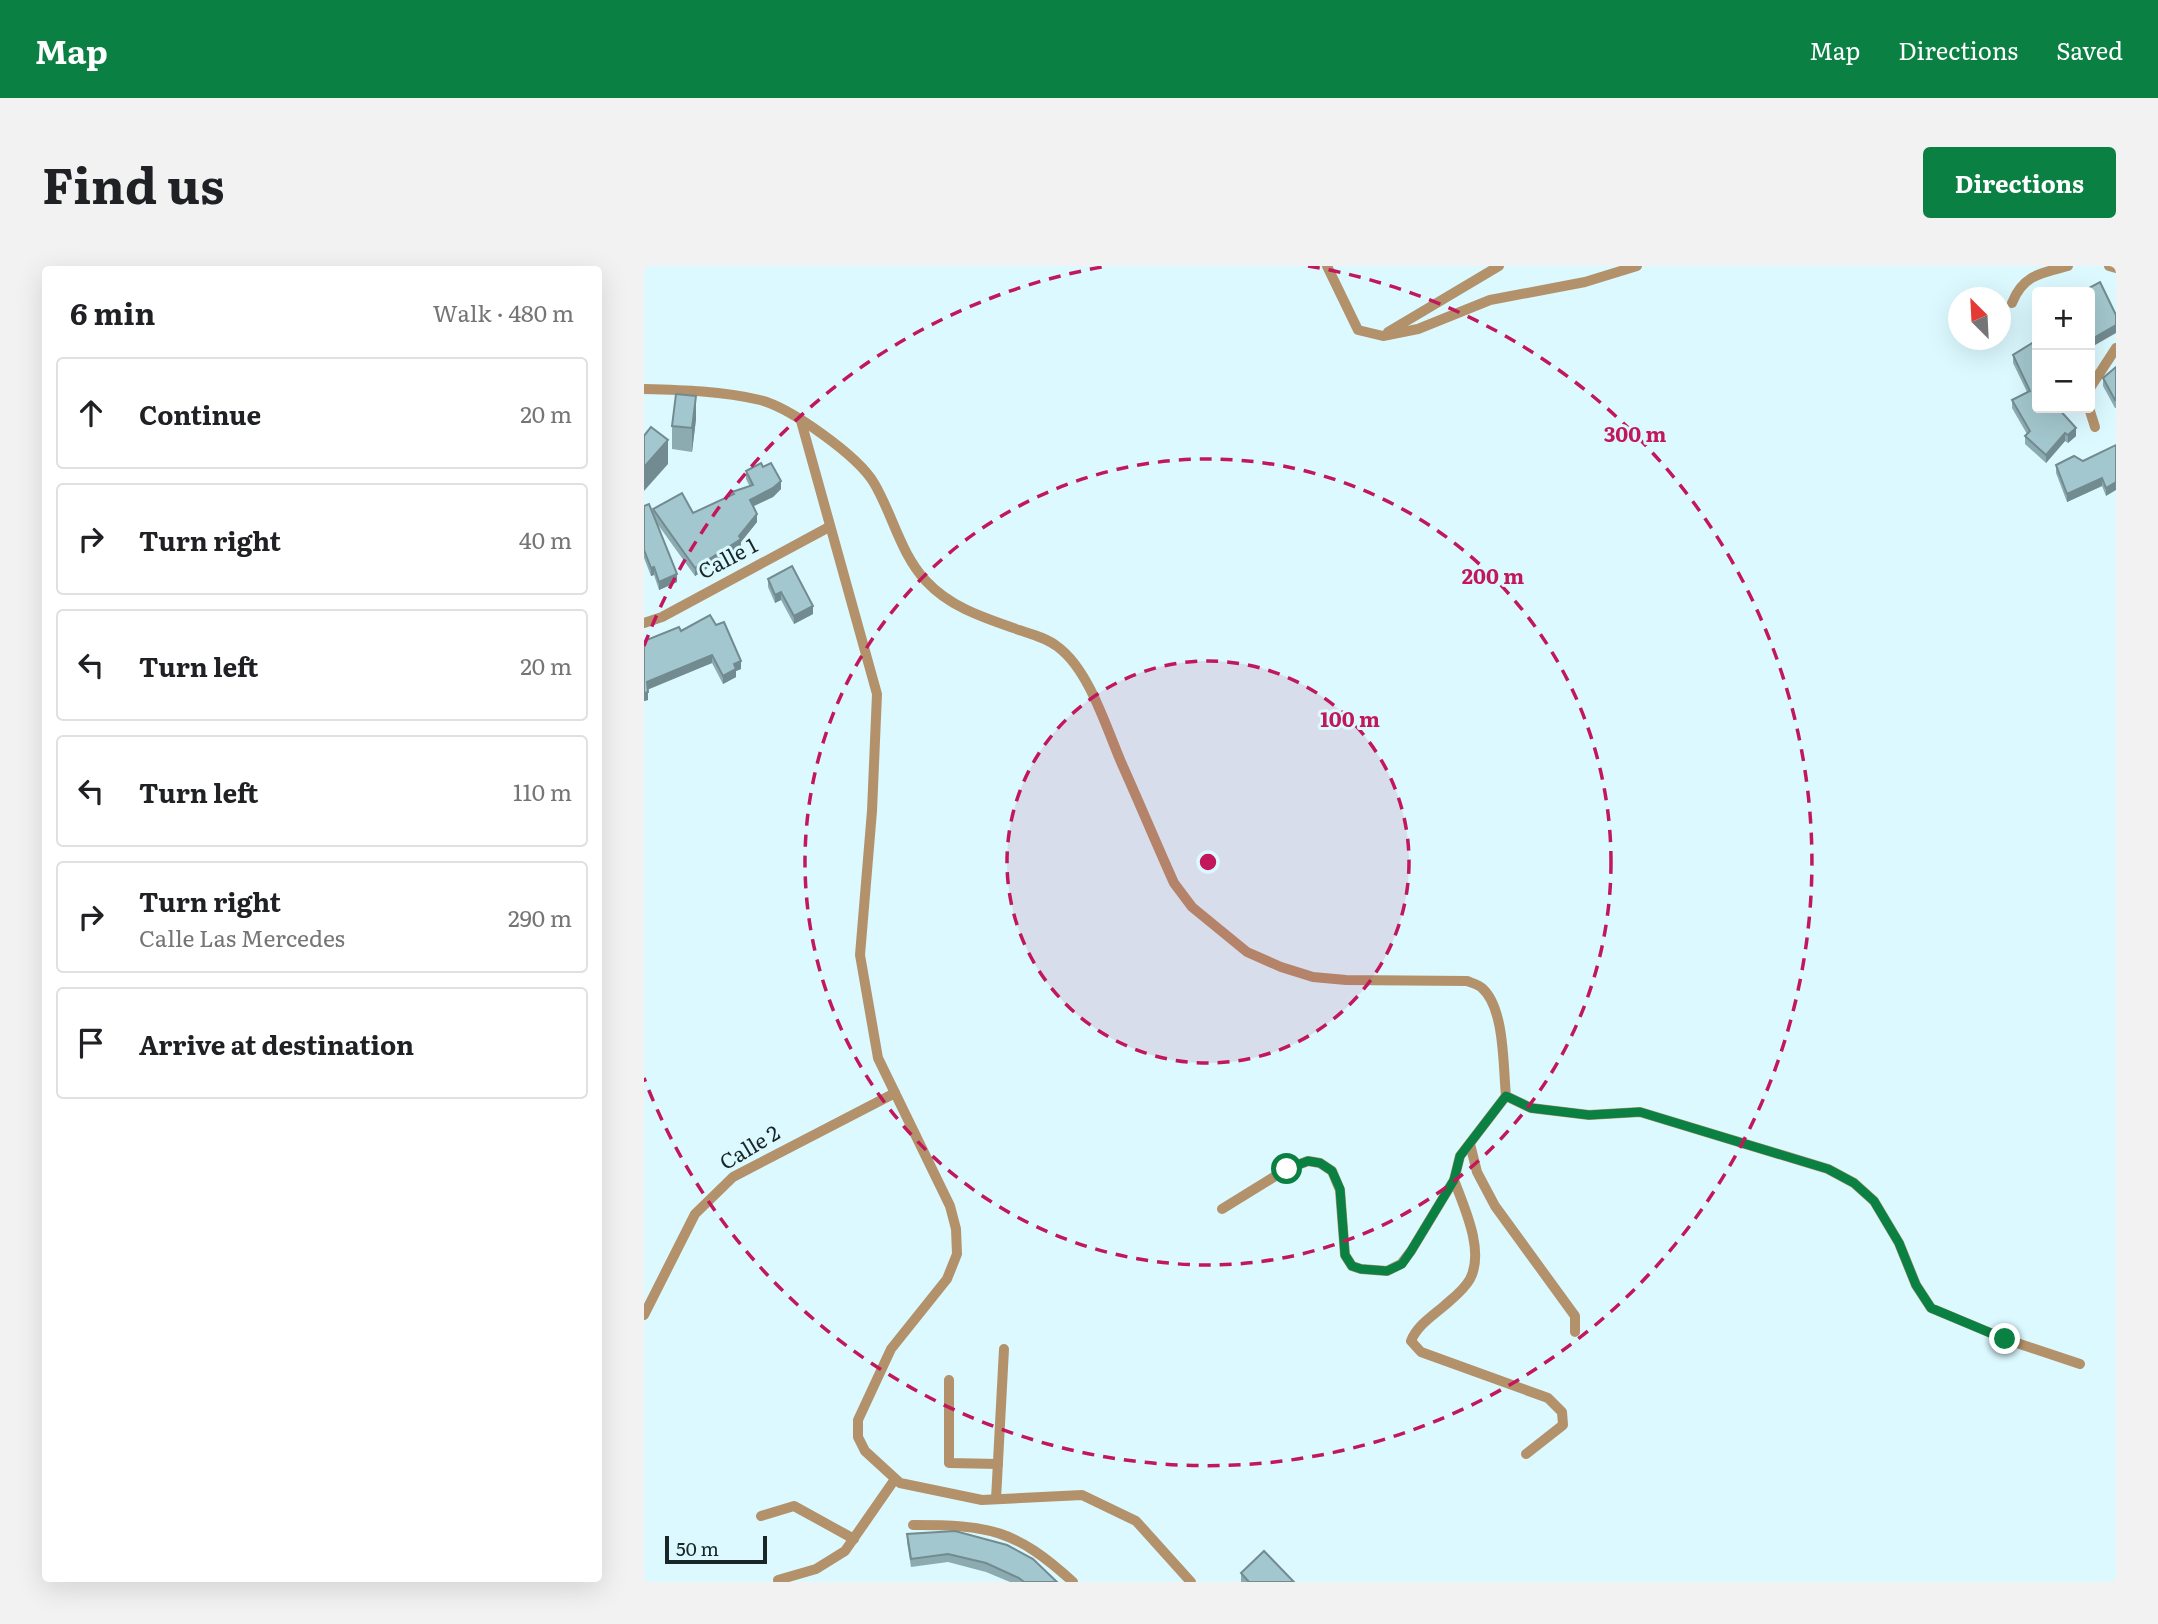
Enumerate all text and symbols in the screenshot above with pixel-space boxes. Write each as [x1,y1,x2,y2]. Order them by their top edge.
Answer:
text: Map [35,25,108,74]
text: Map [1809,32,1860,67]
text: Directions [1898,32,2018,67]
text: Saved [2056,32,2123,67]
text: Find us [42,146,225,219]
button: Directions [1923,147,2116,218]
north arrow [1948,287,2011,350]
map controls [2032,287,2095,413]
button: + [2032,287,2095,350]
text: 6 min [70,290,155,334]
text: Walk · 480 m [433,295,574,329]
button: − [2032,350,2095,413]
icon: ahead [72,394,110,432]
text: Continue [139,394,261,433]
text: 20 m [520,396,572,430]
text: 300 m [1604,417,1666,448]
icon: right [72,520,110,558]
text: Turn right [139,520,281,559]
text: 40 m [519,522,572,556]
street label: Calle 1 [692,528,762,585]
text: 200 m [1462,559,1524,590]
icon: left [72,646,110,684]
text: Turn left [139,646,258,685]
text: 20 m [520,648,572,682]
text: 100 m [1320,702,1380,733]
icon: left [72,772,110,810]
text: Turn left [139,772,258,811]
text: 110 m [513,774,572,808]
centre of rings [1196,850,1220,874]
text: Turn right [139,881,281,920]
icon: right [72,898,110,936]
text: 290 m [508,900,572,934]
text: Calle Las Mercedes [139,920,345,954]
icon: arrive [72,1024,110,1062]
text: Arrive at destination [139,1024,414,1063]
street label: Calle 2 [713,1116,785,1176]
route start [1271,1153,1302,1184]
route end [1989,1323,2020,1354]
scale bar [665,1533,766,1565]
text: 50 m [676,1534,719,1562]

